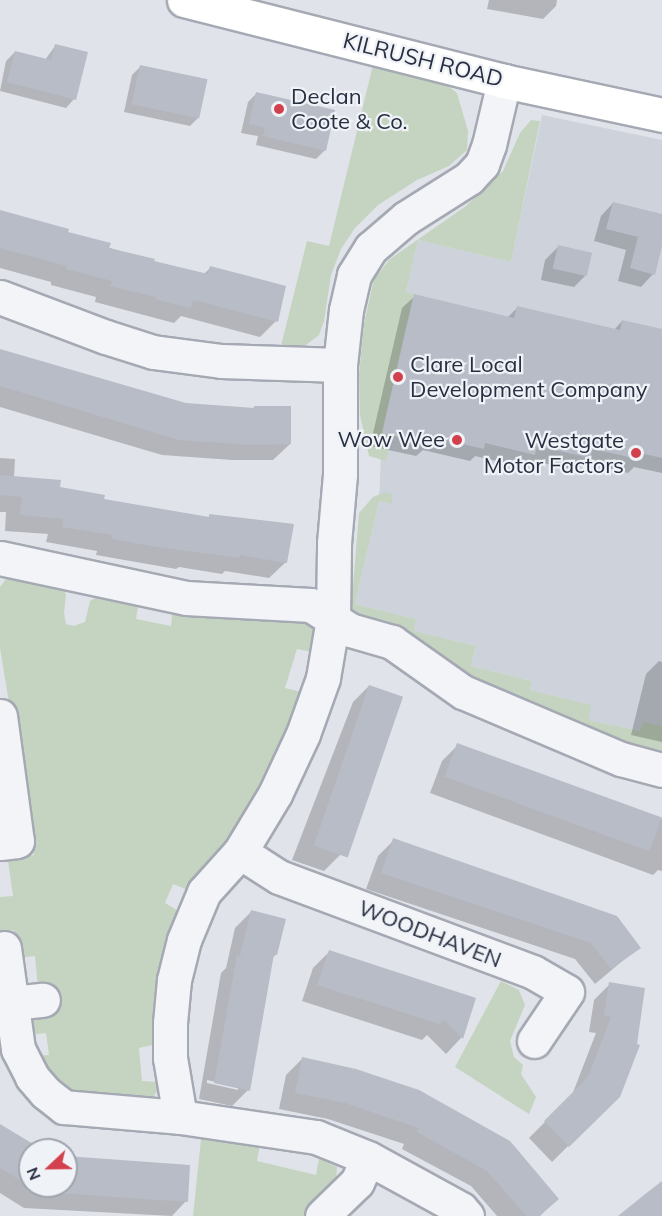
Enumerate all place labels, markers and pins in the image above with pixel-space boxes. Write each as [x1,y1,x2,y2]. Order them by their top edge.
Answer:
place label: Declan Coote & Co. [291,83,407,134]
marker: Declan Coote & Co. [272,102,286,116]
place label: Clare Local Development Company [410,351,647,402]
marker: Clare Local Development Company [391,370,405,384]
place label: Wow Wee [337,427,445,453]
place label: Westgate Motor Factors [484,427,624,478]
marker: Wow Wee [450,433,464,447]
marker: Westgate Motor Factors [629,446,643,460]

